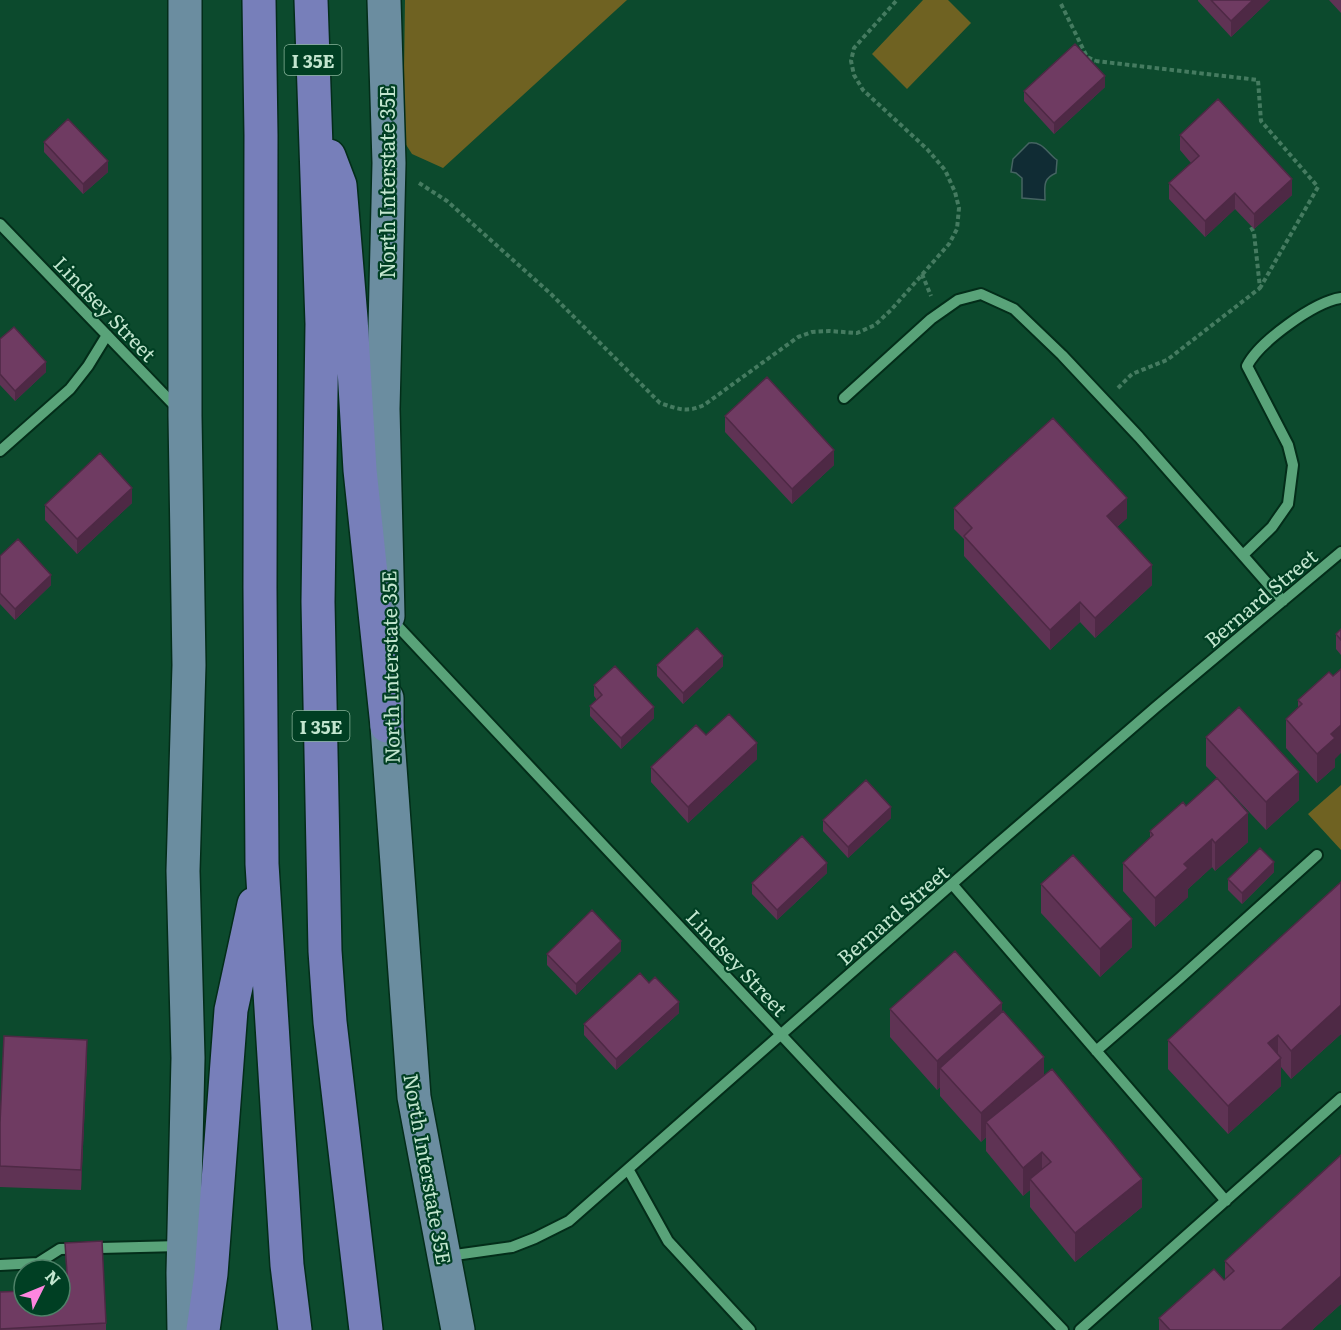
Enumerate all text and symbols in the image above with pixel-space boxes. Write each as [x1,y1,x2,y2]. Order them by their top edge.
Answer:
road number: I 35E [284,45,342,75]
street label: North Interstate 35E [371,85,401,279]
street label: Lindsey Street [48,248,164,368]
street label: Bernard Street [1197,541,1323,653]
street label: North Interstate 35E [372,570,406,764]
road number: I 35E [292,711,350,741]
street label: Bernard Street [830,857,954,971]
street label: Lindsey Street [680,902,796,1022]
street label: North Interstate 35E [397,1071,461,1267]
north arrow [12,1258,72,1318]
text: N [40,1264,67,1290]

